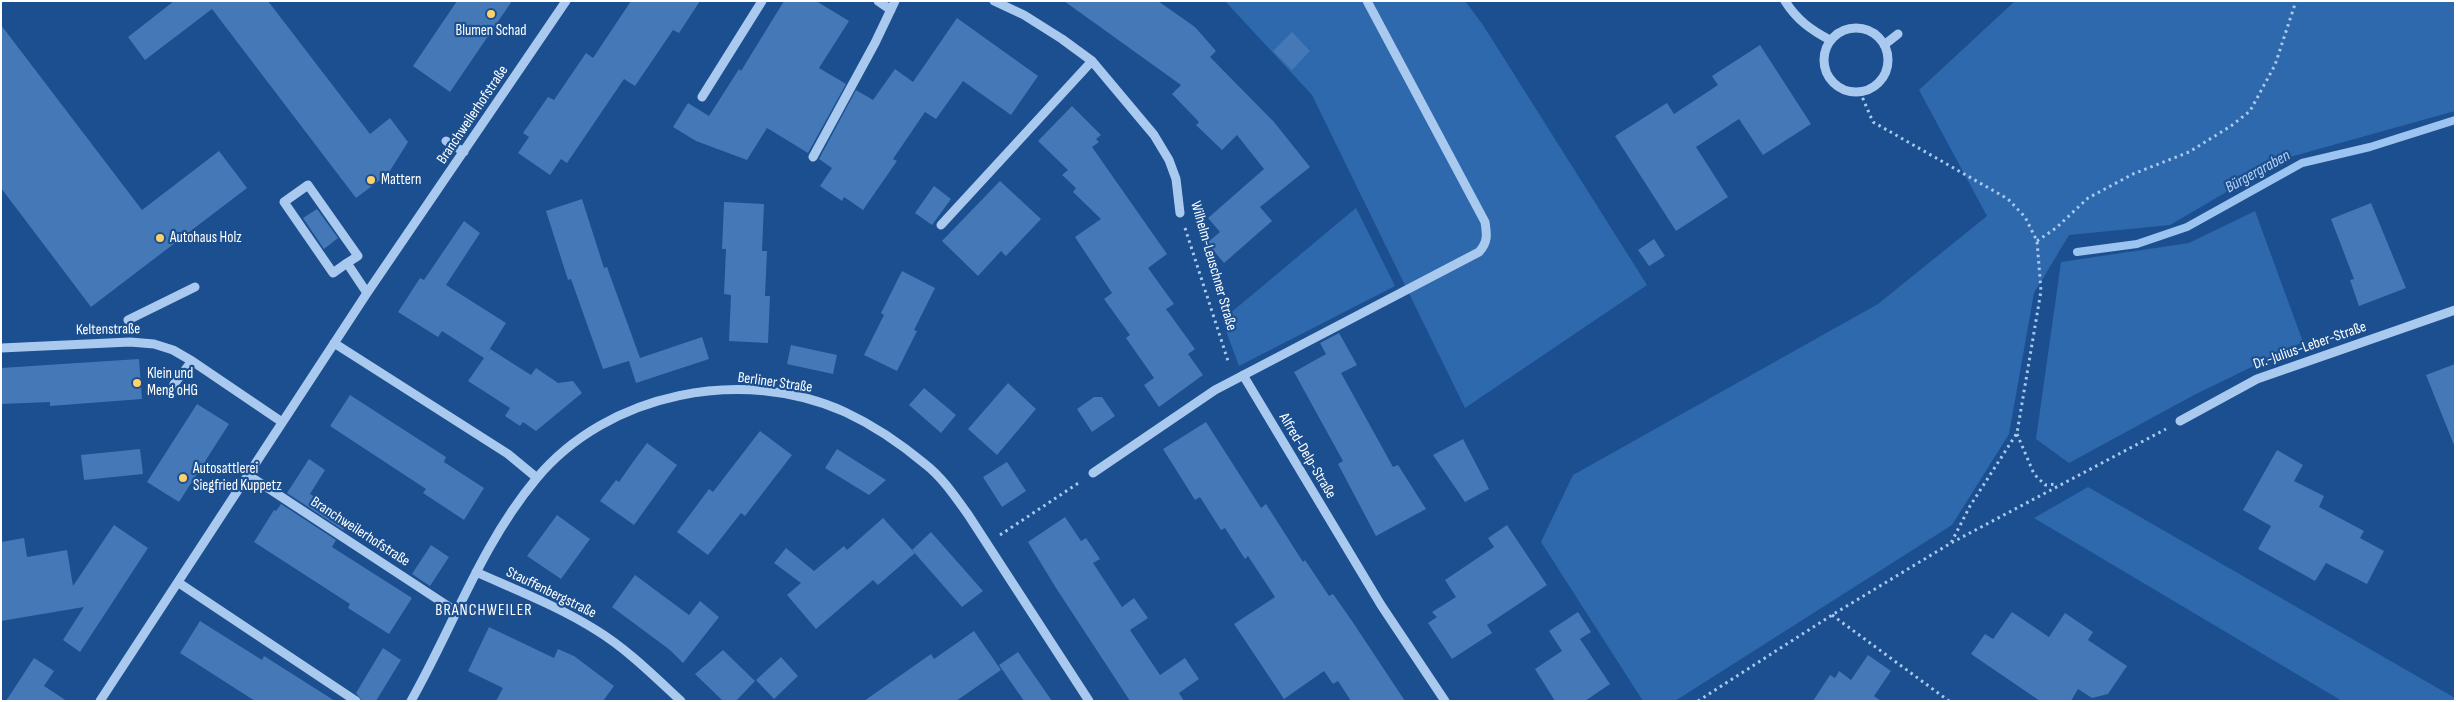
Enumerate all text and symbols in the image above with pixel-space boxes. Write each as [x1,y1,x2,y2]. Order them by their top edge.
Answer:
marker: Blumen Schad [485,8,497,20]
place label: Blumen Schad [455,22,527,40]
street label: Branchweilerhofstraße [433,62,513,168]
water label: Bürgergraben [2222,146,2294,198]
place label: Mattern [381,171,421,189]
marker: Mattern [365,174,377,186]
street label: Wilhelm-Leuschner Straße [1186,199,1240,333]
place label: Autohaus Holz [170,229,242,247]
marker: Autohaus Holz [154,232,166,244]
street label: Dr.-Julius-Leber-Straße [2251,318,2369,374]
street label: Keltenstraße [76,320,140,340]
place label: Klein und Meng oHG [147,365,198,400]
street label: Berliner Straße [737,369,813,397]
marker: Klein und Meng oHG [131,377,143,389]
street label: Alfred-Delp-Straße [1274,410,1340,502]
place label: Autosattlerei Siegfried Kuppetz [193,460,282,495]
marker: Autosattlerei Siegfried Kuppetz [177,472,189,484]
street label: Branchweilerhofstraße [307,493,413,571]
street label: Stauffenbergstraße [503,563,599,623]
district label: BRANCHWEILER [434,601,534,621]

